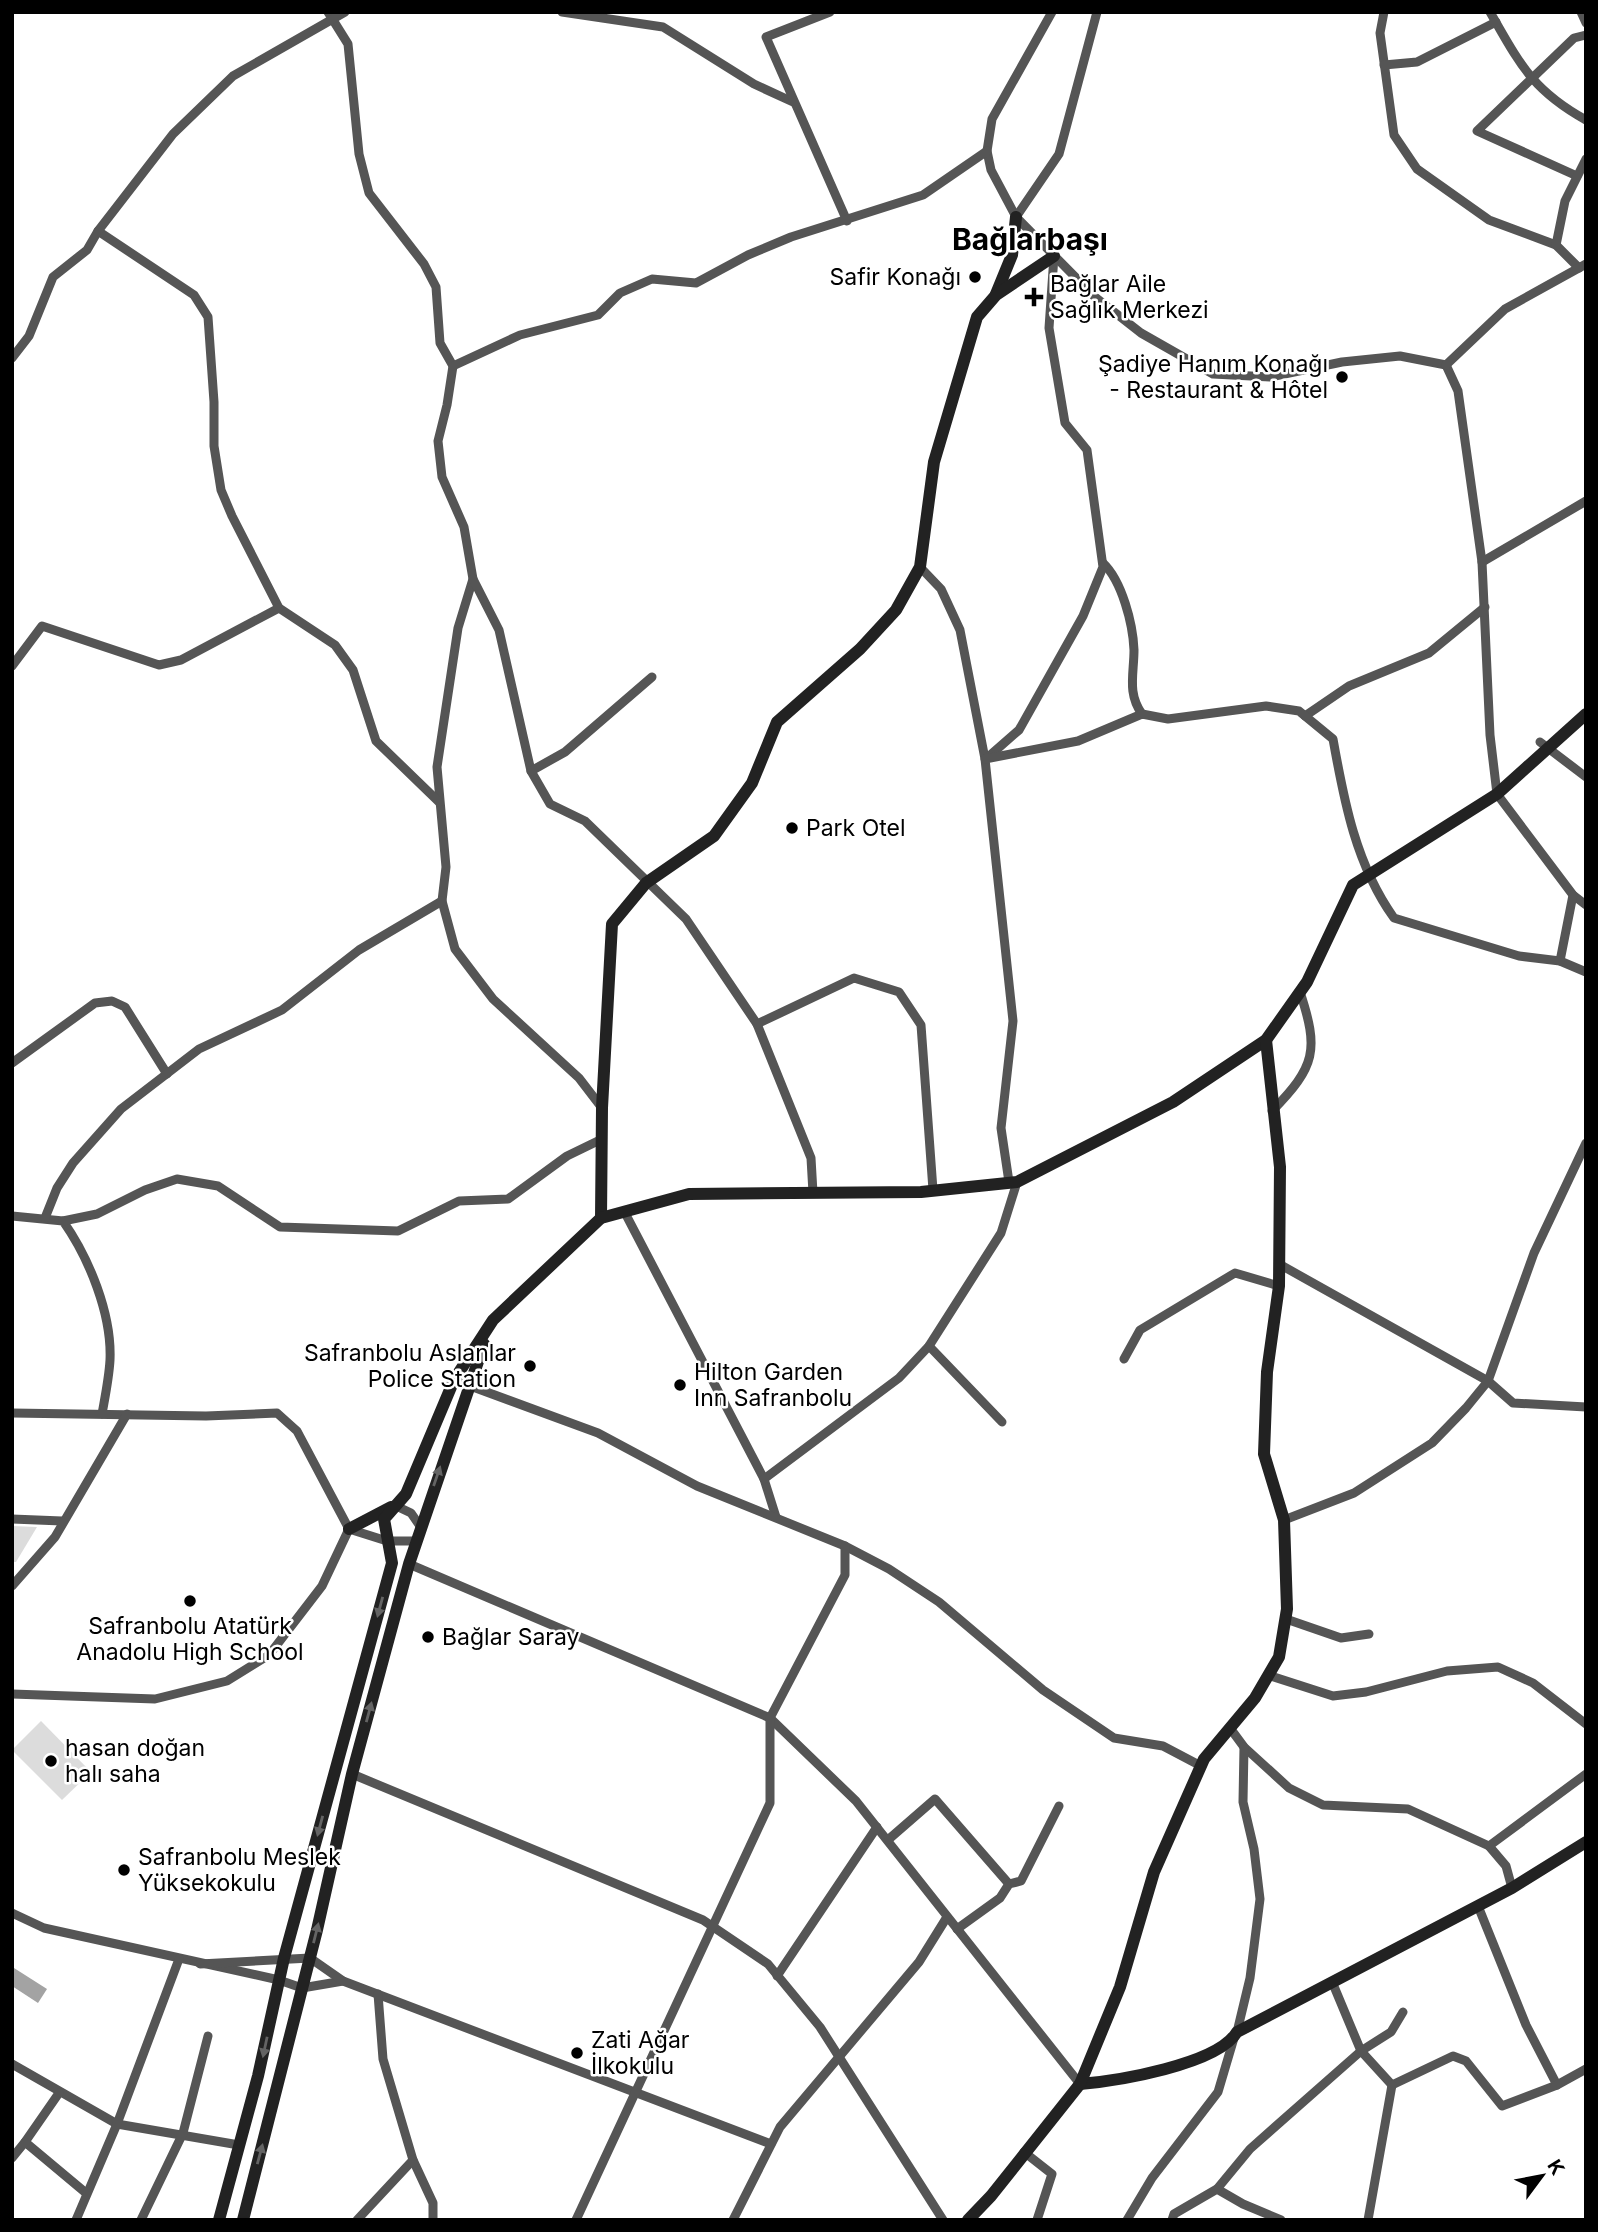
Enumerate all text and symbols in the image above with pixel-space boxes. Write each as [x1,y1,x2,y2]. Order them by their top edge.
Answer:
district label: Bağlarbaşı [952,221,1108,257]
place label: Safir Konağı [830,263,961,291]
marker: Safir Konağı [967,269,983,285]
place label: Bağlar Aile Sağlık Merkezi [1050,270,1209,324]
marker: Bağlar Aile Sağlık Merkezi [1024,287,1044,307]
place label: Şadiye Hanım Konağı - Restaurant & Hôtel [1098,350,1328,404]
marker: Şadiye Hanım Konağı - Restaurant & Hôtel [1334,369,1350,385]
place label: Park Otel [806,814,906,842]
marker: Park Otel [784,820,800,836]
place label: Safranbolu Aslanlar Police Station [304,1339,516,1393]
marker: Safranbolu Aslanlar Police Station [522,1358,538,1374]
place label: Hilton Garden Inn Safranbolu [694,1358,852,1412]
marker: Hilton Garden Inn Safranbolu [672,1377,688,1393]
one-way arrow [432,1466,443,1487]
marker: Safranbolu Atatürk Anadolu High School [182,1593,198,1609]
one-way arrow [374,1596,385,1618]
place label: Safranbolu Atatürk Anadolu High School [76,1612,304,1666]
place label: Bağlar Saray [442,1623,580,1651]
marker: Bağlar Saray [420,1629,436,1645]
one-way arrow [364,1701,374,1722]
place label: hasan doğan halı saha [65,1734,205,1788]
marker: hasan doğan halı saha [43,1753,59,1769]
one-way arrow [314,1816,324,1837]
place label: Safranbolu Meslek Yüksekokulu [138,1843,341,1897]
marker: Safranbolu Meslek Yüksekokulu [116,1862,132,1878]
one-way arrow [311,1922,322,1944]
place label: Zati Ağar İlkokulu [591,2026,690,2080]
one-way arrow [259,2036,270,2058]
marker: Zati Ağar İlkokulu [569,2045,585,2061]
north arrow [1507,2141,1577,2211]
one-way arrow [255,2143,266,2165]
text: K [1543,2155,1570,2179]

